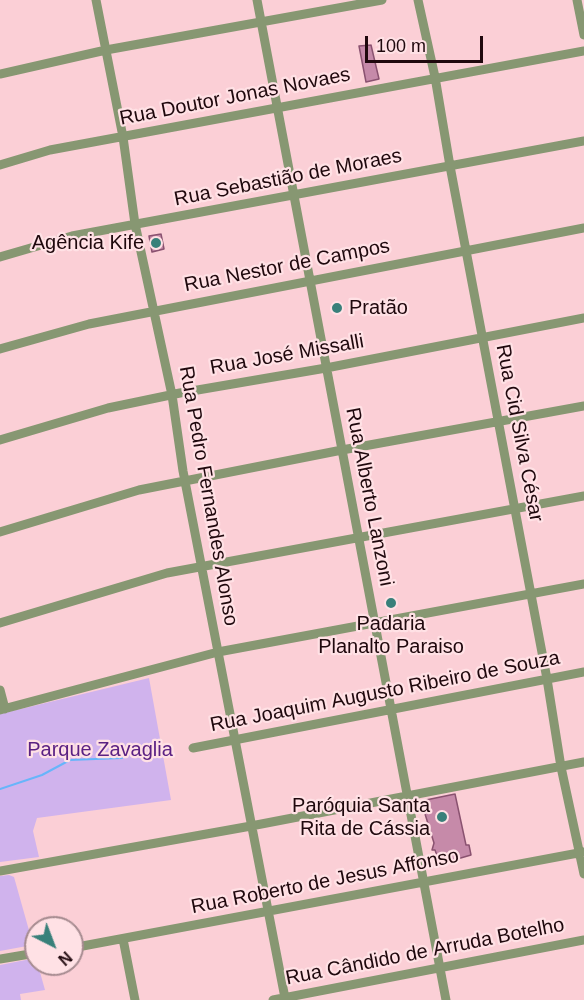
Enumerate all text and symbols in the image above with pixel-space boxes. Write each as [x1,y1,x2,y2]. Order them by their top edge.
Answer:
scale bar [368,24,486,62]
text: 100 m [376,36,426,56]
street label: Rua Doutor Jonas Novaes [118,63,352,131]
street label: Rua Sebastião de Moraes [172,144,404,212]
place label: Agência Kife [32,231,144,255]
street label: Rua Nestor de Campos [182,234,392,298]
marker: Agência Kife [149,236,163,250]
place label: Pratão [349,296,408,320]
marker: Pratão [330,301,344,315]
street label: Rua José Missalli [208,330,366,380]
street label: Rua Cid Silva César [490,342,548,524]
street label: Rua Pedro Fernandes Alonso [173,364,243,628]
street label: Rua Alberto Lanzoni [340,406,398,588]
marker: Padaria Planalto Paraiso [384,596,398,610]
place label: Padaria Planalto Paraiso [318,612,464,659]
street label: Rua Joaquim Augusto Ribeiro de Souza [208,646,562,738]
park label: Parque Zavaglia [27,738,173,762]
place label: Paróquia Santa Rita de Cássia [292,794,430,841]
marker: Paróquia Santa Rita de Cássia [435,810,449,824]
street label: Rua Roberto de Jesus Affonso [189,844,461,920]
street label: Rua Cândido de Arruda Botelho [284,913,566,991]
north arrow [24,916,84,976]
text: N [55,948,75,968]

